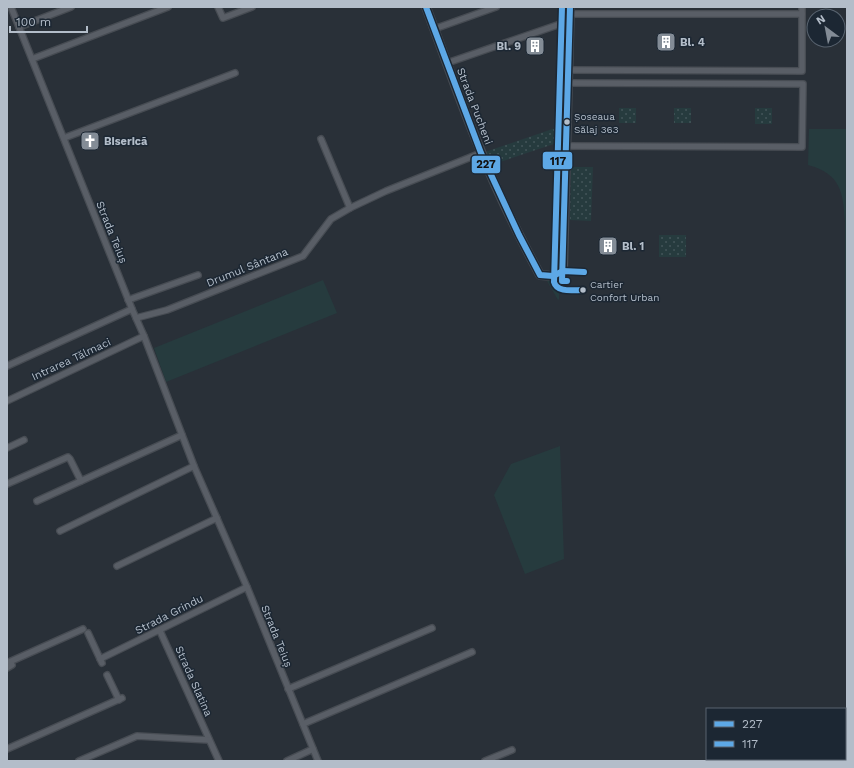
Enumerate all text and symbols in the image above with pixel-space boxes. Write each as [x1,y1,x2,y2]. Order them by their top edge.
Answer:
scale bar [10,8,87,34]
north arrow [806,8,846,48]
text: N [814,12,828,28]
text: 100 m [16,15,51,29]
building icon: Bl. 4 [655,31,677,53]
building icon: Bl. 9 [524,35,546,57]
place label: Bl. 4 [680,36,705,49]
place label: Bl. 9 [497,40,521,53]
street label: Strada Pucheni [454,66,495,147]
place label: Șoseaua Sălaj 363 [574,111,619,135]
marker: Șoseaua Sălaj 363 [562,117,572,127]
church icon: Biserică [79,130,101,152]
place label: Biserică [104,135,148,148]
line badge: 117 [542,151,573,170]
line badge: 227 [471,155,501,174]
text: 117 [550,155,566,168]
text: 227 [476,158,496,171]
street label: Strada Teiuș [93,199,130,265]
building icon: Bl. 1 [597,235,619,257]
place label: Bl. 1 [622,240,644,253]
street label: Drumul Sântana [204,245,290,290]
place label: Cartier Confort Urban [590,279,659,303]
marker: Cartier Confort Urban [578,285,588,295]
street label: Intrarea Tălmaci [29,335,113,384]
street label: Strada Grindu [133,592,205,637]
street label: Strada Teiuș [258,603,295,669]
street label: Strada Slatina [172,644,215,718]
legend [706,708,846,760]
text: 227 [742,717,763,731]
text: 117 [742,737,758,751]

